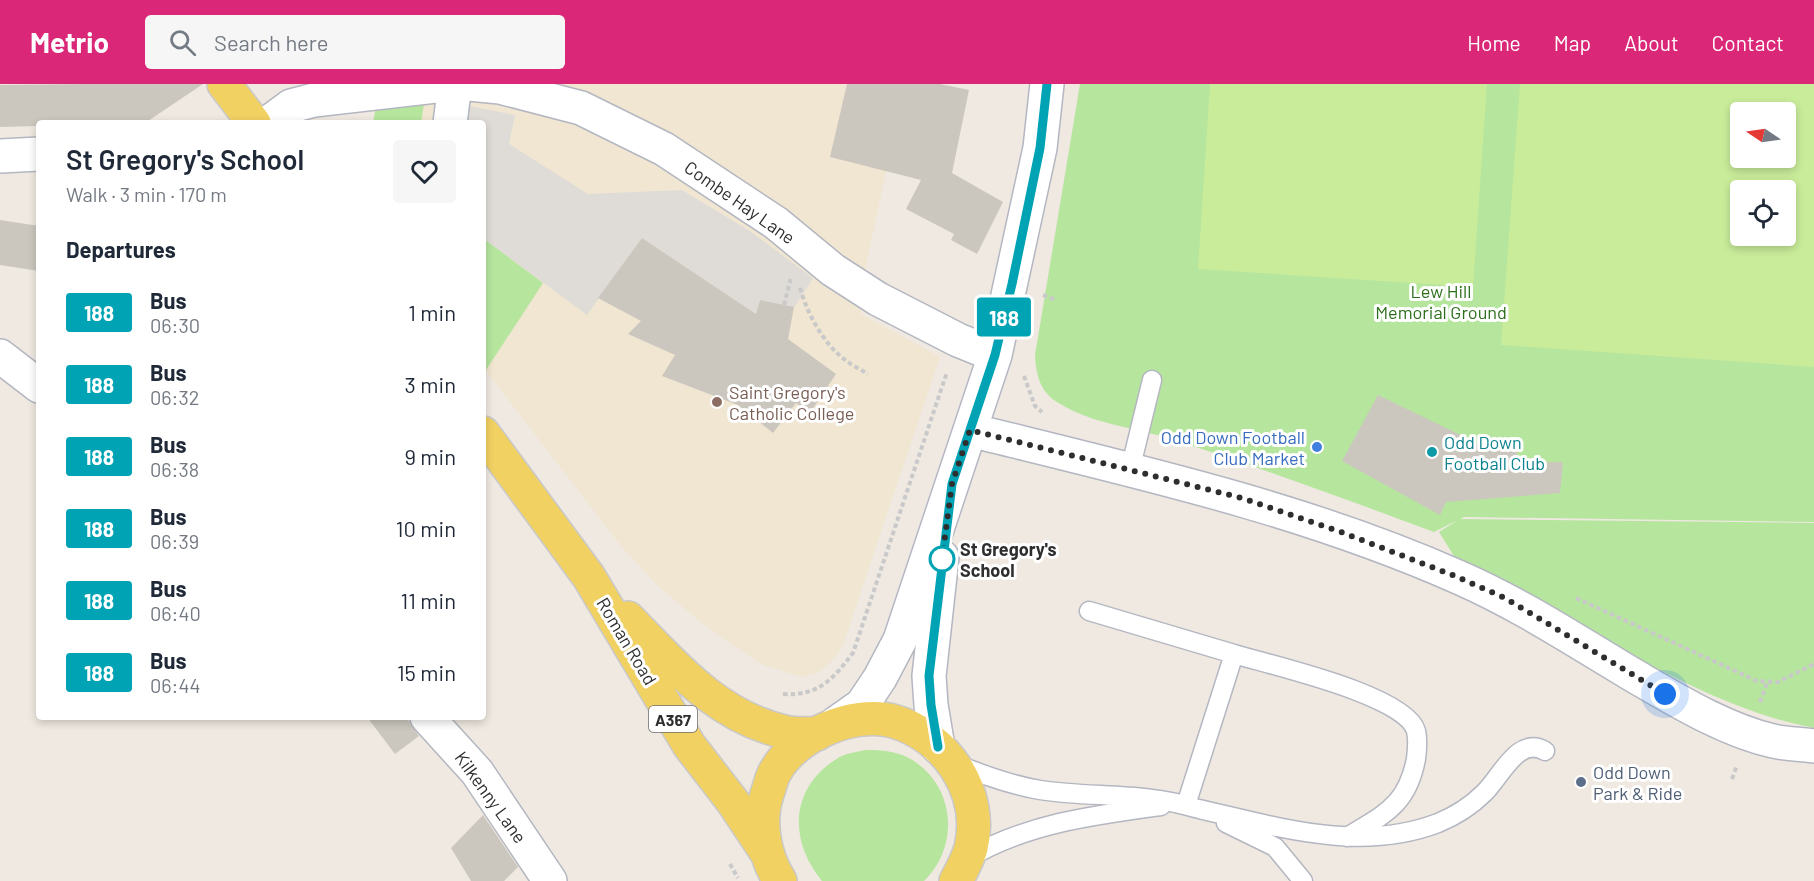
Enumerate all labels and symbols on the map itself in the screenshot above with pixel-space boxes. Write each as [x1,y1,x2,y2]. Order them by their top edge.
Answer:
north arrow [1730,102,1796,168]
street label: Combe Hay Lane [681,156,799,248]
park label: Lew Hill Memorial Ground [1375,280,1507,323]
line badge: 188 [970,298,1038,336]
place label: Saint Gregory's Catholic College [729,381,854,424]
marker: Saint Gregory's Catholic College [710,395,724,409]
place label: Odd Down Football Club Market [1161,426,1305,469]
place label: Odd Down Football Club [1444,431,1545,474]
marker: Odd Down Football Club Market [1310,440,1324,454]
marker: Odd Down Football Club [1425,445,1439,459]
place label: St Gregory's School [960,538,1057,581]
marker: St Gregory's School [929,546,955,572]
street label: Roman Road [592,593,662,689]
your location [1650,679,1680,709]
road number: A367 [649,706,697,732]
street label: Kilkenny Lane [450,747,532,847]
place label: Odd Down Park & Ride [1593,761,1682,804]
marker: Odd Down Park & Ride [1574,775,1588,789]

